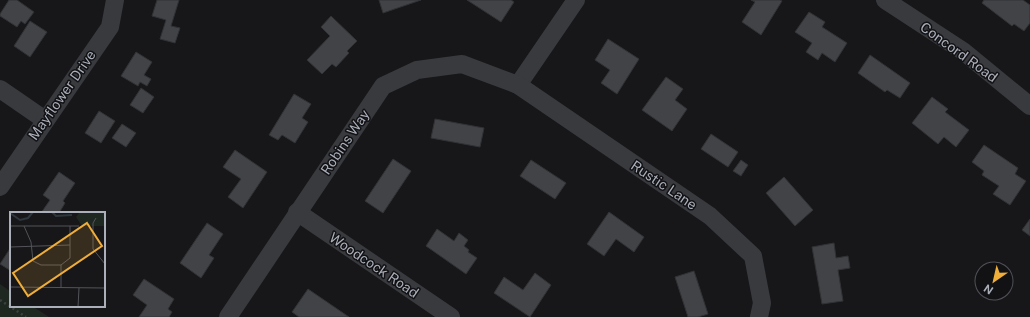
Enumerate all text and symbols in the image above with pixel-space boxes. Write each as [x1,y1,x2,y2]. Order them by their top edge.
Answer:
street label: Concord Road [917,19,1001,85]
street label: Mayflower Drive [25,47,99,143]
street label: Robins Way [317,106,373,178]
street label: Rustic Lane [628,157,700,213]
inset map [10,212,105,307]
street label: Woodcock Road [326,229,422,301]
north arrow [974,261,1014,301]
text: N [981,282,995,297]

